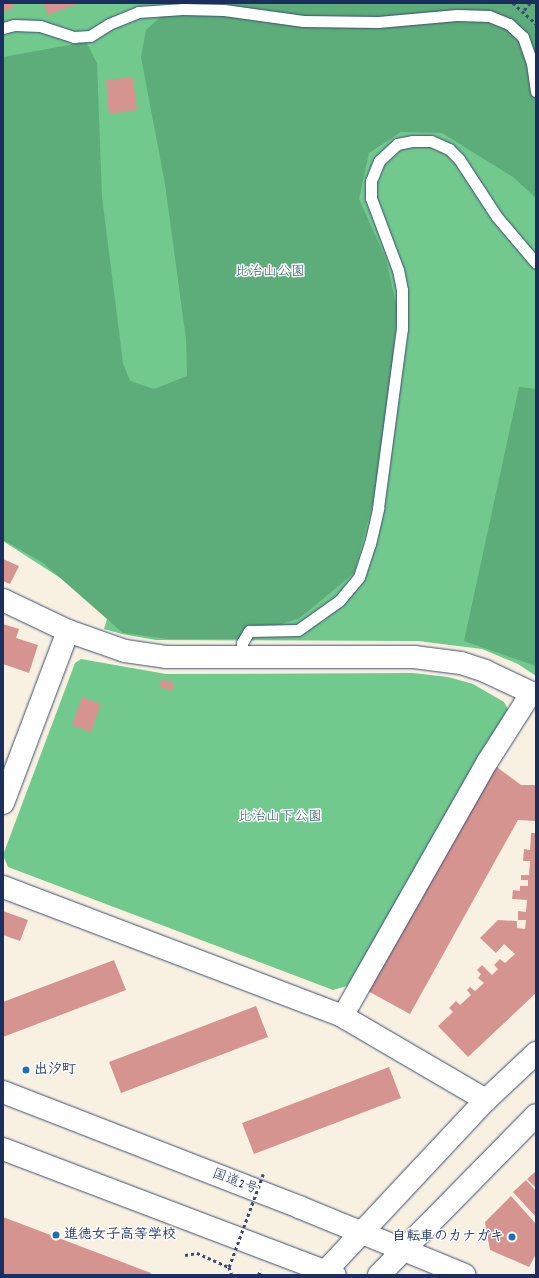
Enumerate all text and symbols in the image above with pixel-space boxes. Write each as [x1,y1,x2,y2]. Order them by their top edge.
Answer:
park label: 比治山公園 [235,264,305,280]
park label: 比治山下公園 [238,809,322,825]
place label: 出汐町 [34,1062,76,1078]
marker: 出汐町 [21,1065,31,1075]
street label: 国道2号 [210,1166,260,1198]
place label: 進徳女子高等学校 [64,1227,176,1243]
place label: 自転車のカナガキ [392,1229,504,1245]
marker: 進徳女子高等学校 [51,1230,61,1240]
marker: 自転車のカナガキ [507,1232,517,1242]

